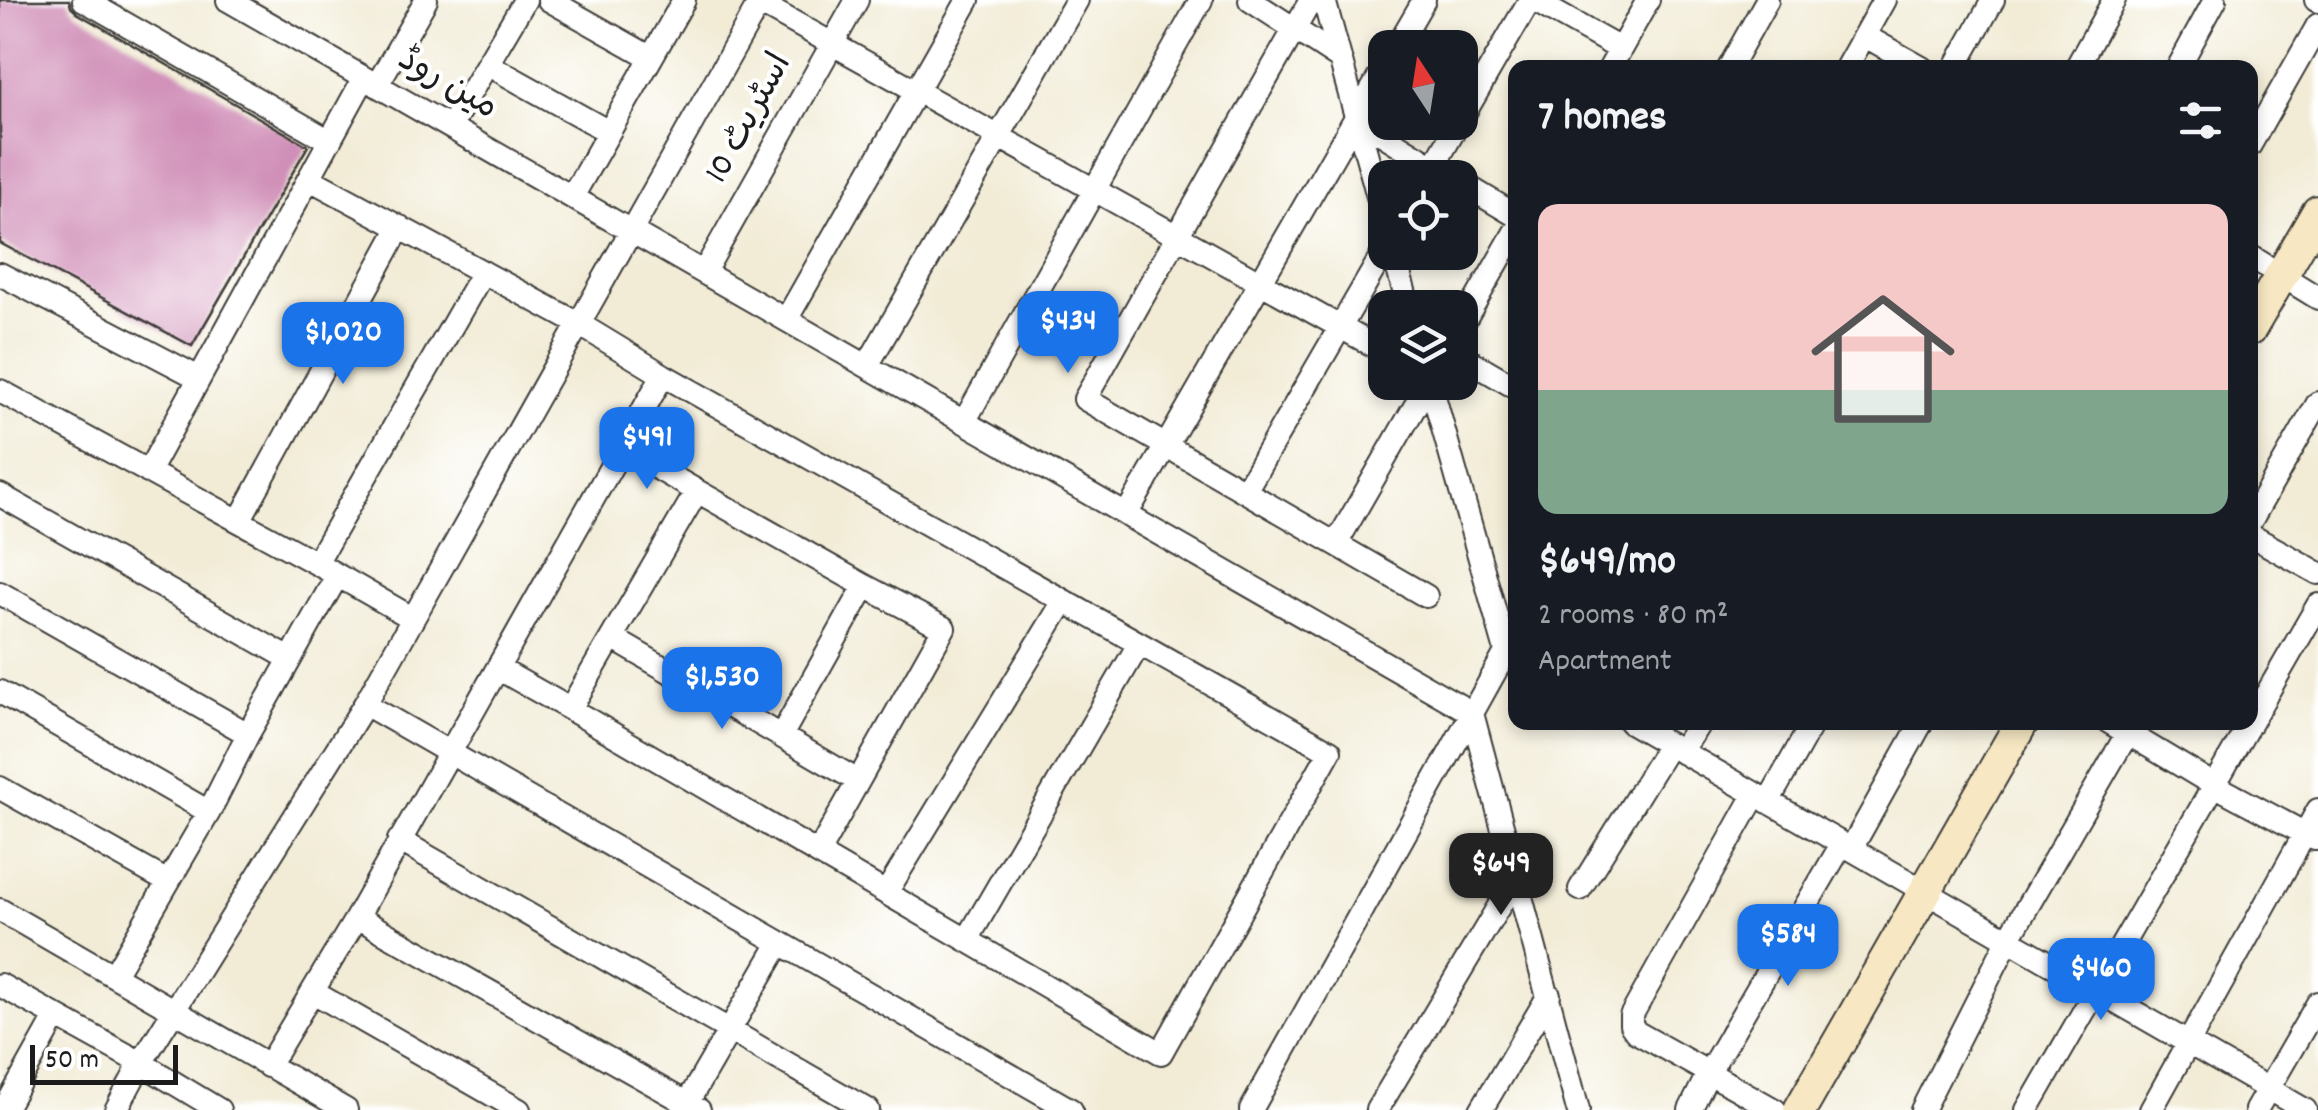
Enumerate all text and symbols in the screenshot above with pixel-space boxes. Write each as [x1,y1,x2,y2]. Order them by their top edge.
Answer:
north arrow [1368,30,1478,140]
map controls [1368,30,1478,400]
street label: مین روڈ [387,36,507,134]
street label: اسٹریٹ 10 [694,45,806,193]
text: 7 homes [1538,90,1667,150]
icon: filters [2173,93,2228,148]
button: locate [1368,160,1478,270]
icon: home [1793,269,1973,449]
button: layers [1368,290,1478,400]
pin: $434 [1009,291,1127,376]
text: $434 [1040,300,1097,346]
pin: $1,020 [262,302,424,387]
text: $1,020 [304,311,382,357]
pin: $491 [588,407,706,492]
text: $491 [621,416,673,462]
text: $649/mo [1538,534,1676,594]
text: 2 rooms · 80 m² [1538,594,1728,640]
text: Apartment [1538,640,1672,686]
pin: $1,530 [641,647,803,732]
text: $1,530 [684,656,760,702]
pin: $649 [1442,833,1560,918]
text: $649 [1471,842,1531,888]
pin: $584 [1729,904,1847,989]
text: $584 [1759,913,1817,959]
pin: $460 [2042,938,2160,1023]
text: $460 [2070,947,2132,993]
scale bar [30,1040,178,1084]
text: 50 m [45,1042,99,1082]

